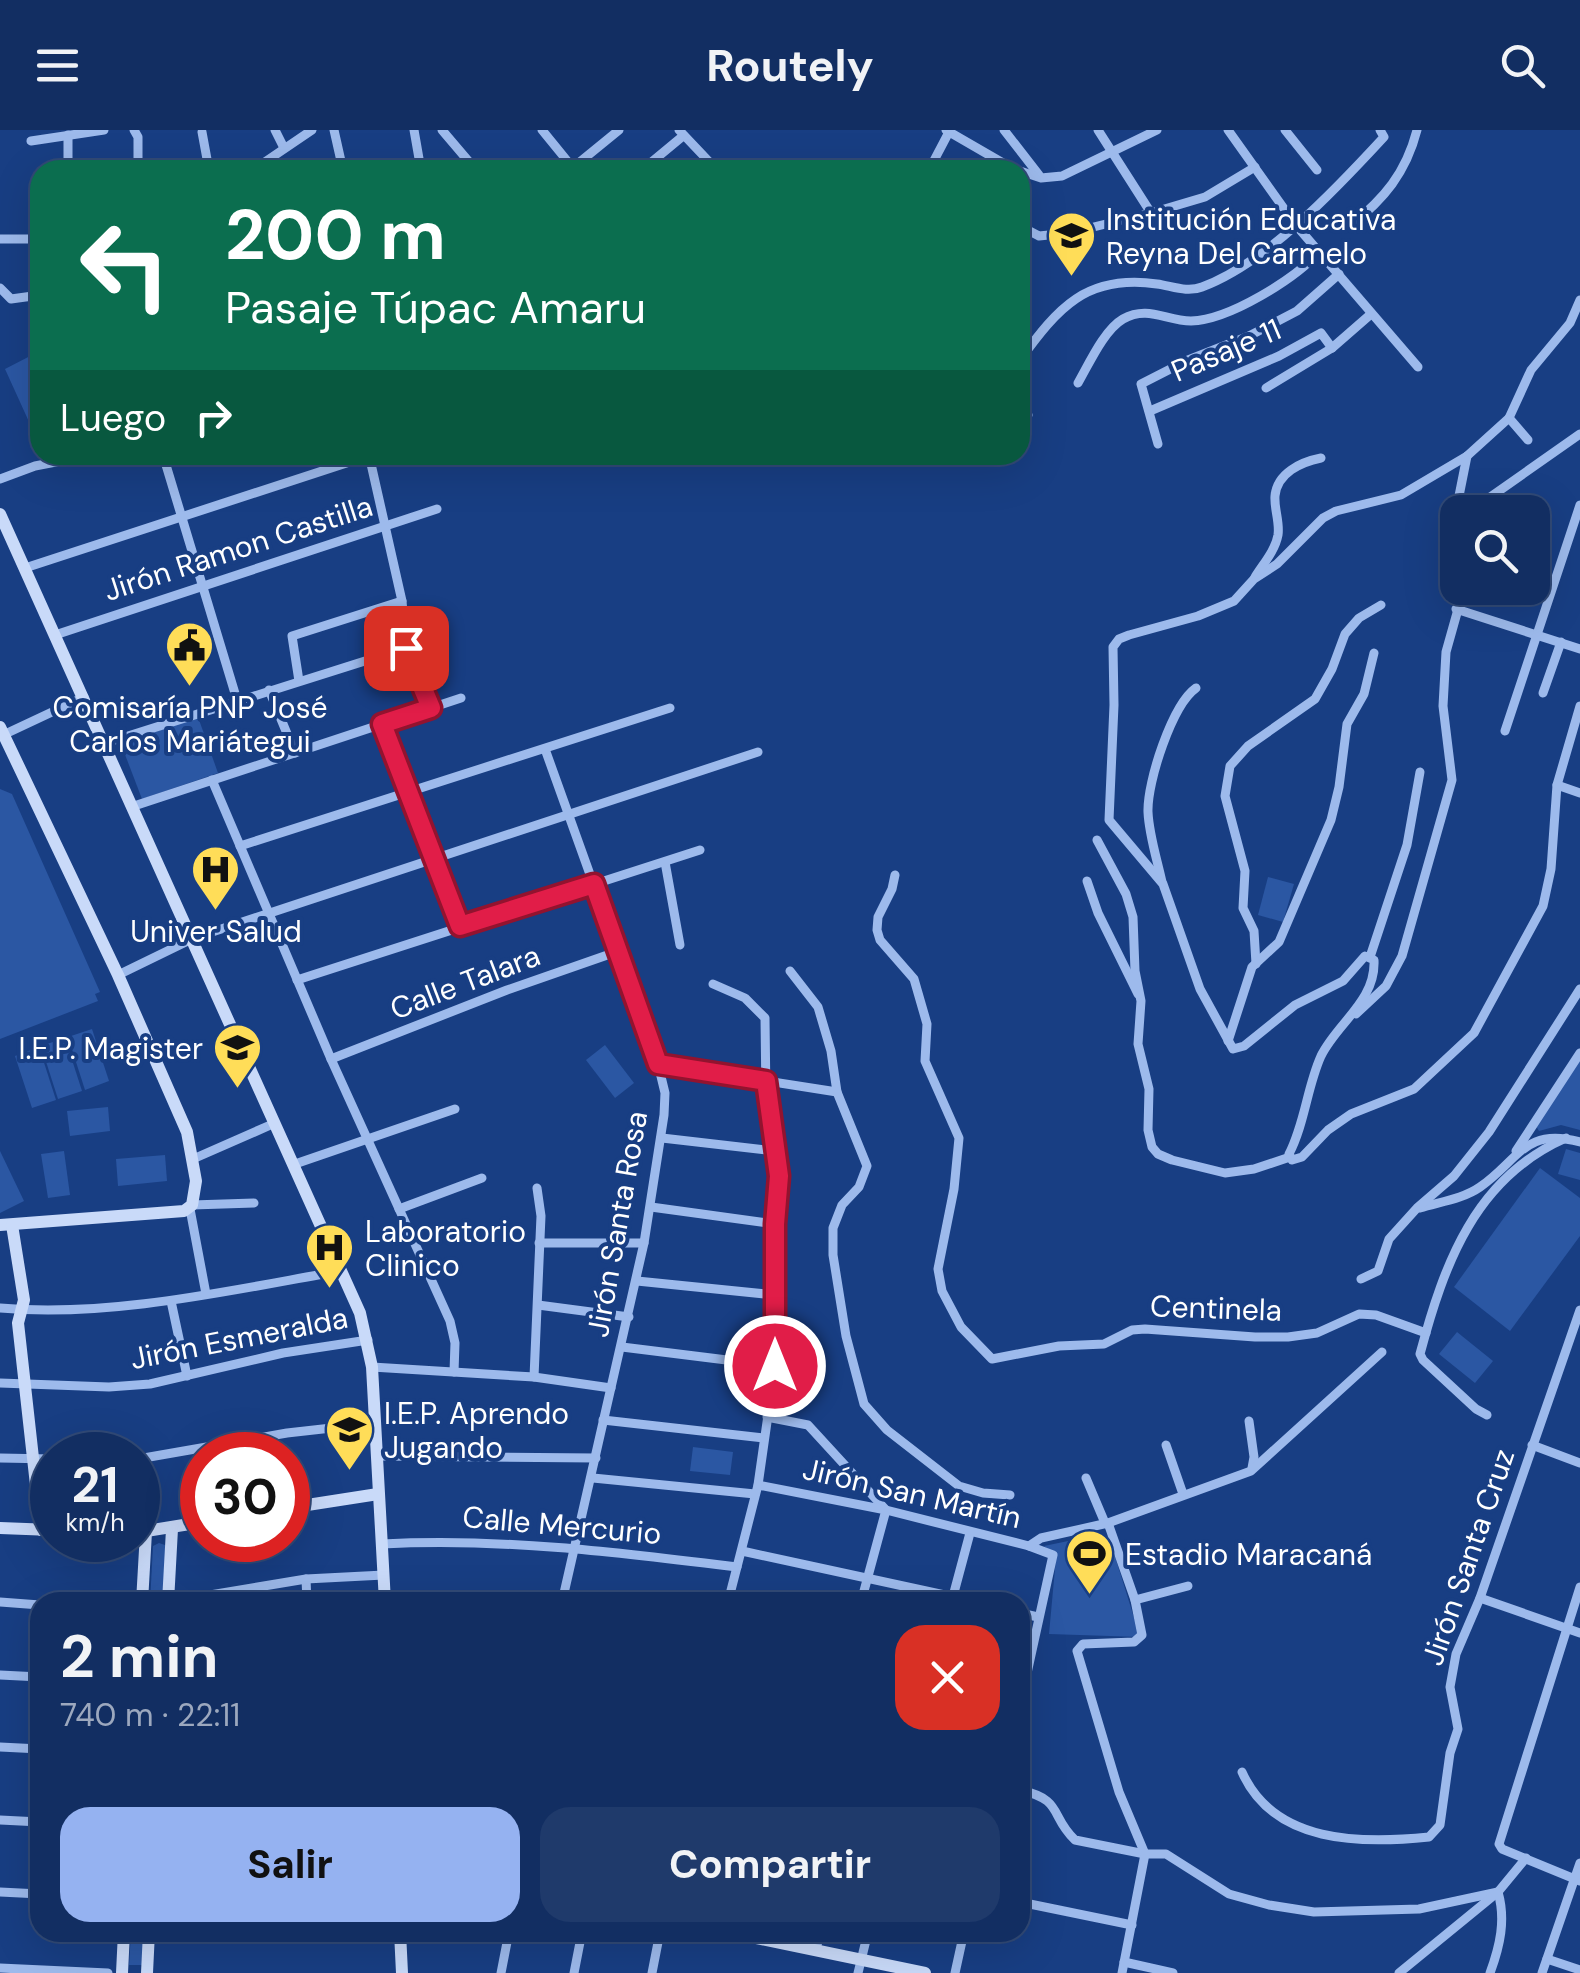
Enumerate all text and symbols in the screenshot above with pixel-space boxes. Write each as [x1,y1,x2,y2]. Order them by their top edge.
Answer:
text: Routely [706,36,874,95]
icon: menu [30,38,85,93]
icon: search [1495,38,1550,93]
text: 200 m [225,190,446,281]
icon: left [60,200,190,330]
place label: Institución Educativa Reyna Del Carmelo [1106,200,1396,273]
school or university icon: Institución Educativa Reyna Del Carmelo [1045,210,1097,278]
text: Pasaje Túpac Amaru [225,278,646,337]
street label: Pasaje 11 [1165,309,1287,391]
icon: right [186,390,241,445]
text: Luego [60,393,166,443]
street label: Jirón Ramon Castilla [99,486,377,610]
map controls [1440,495,1550,605]
button: search [1440,495,1550,605]
pin [364,606,449,691]
public building icon: Comisaría PNP José Carlos Mariátegui [164,620,216,688]
icon: arrive [379,621,434,676]
place label: Comisaría PNP José Carlos Mariátegui [52,688,328,761]
hospital icon: Univer Salud [190,844,242,912]
place label: Univer Salud [130,912,302,951]
street label: Calle Talara [384,936,546,1028]
school or university icon: I.E.P. Magister [212,1022,264,1090]
place label: I.E.P. Magister [19,1029,203,1068]
street label: Jirón Santa Rosa [578,1108,656,1340]
place label: Laboratorio Clinico [365,1212,526,1285]
hospital icon: Laboratorio Clinico [304,1222,356,1290]
street label: Centinela [1149,1286,1283,1330]
street label: Jirón Esmeralda [127,1298,351,1378]
position arrow [723,1314,827,1418]
place label: I.E.P. Aprendo Jugando [384,1394,569,1467]
school or university icon: I.E.P. Aprendo Jugando [323,1404,375,1472]
speed limit sign: 30 [180,1432,310,1562]
street label: Jirón Santa Cruz [1413,1444,1523,1670]
street label: Jirón San Martín [799,1449,1025,1537]
text: 21 [71,1452,119,1518]
street label: Calle Mercurio [461,1497,663,1553]
text: km/h [65,1506,125,1539]
sports icon: Estadio Maracaná [1064,1528,1116,1596]
place label: Estadio Maracaná [1125,1535,1372,1574]
text: 2 min [60,1617,219,1696]
button: close [895,1625,1000,1730]
text: 740 m · 22:11 [60,1694,240,1736]
button: Salir [60,1807,520,1922]
button: Compartir [540,1807,1000,1922]

